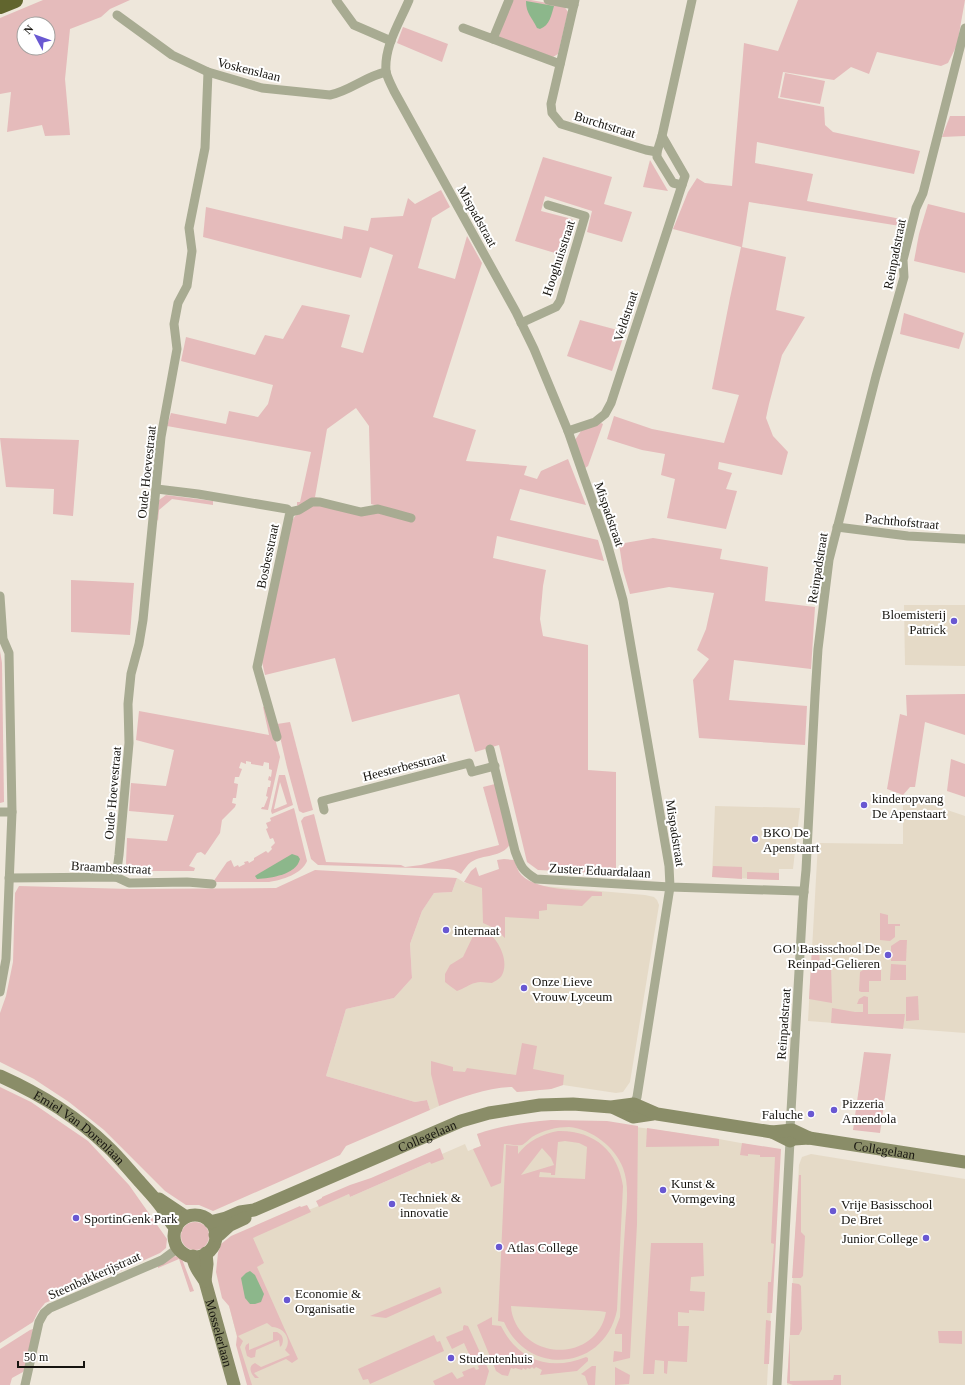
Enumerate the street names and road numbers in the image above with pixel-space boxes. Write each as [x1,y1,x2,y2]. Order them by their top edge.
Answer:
street label: Voskenslaan [216,54,283,85]
street label: Burchtstraat [572,108,638,141]
street label: Mispadstraat [455,183,501,250]
street label: Reinpadstraat [880,217,909,291]
street label: Hooghuisstraat [539,218,578,298]
street label: Veldstraat [610,289,641,343]
street label: Oude Hoevestraat [134,424,159,519]
street label: Mispadstraat [592,480,628,549]
street label: Pachthofstraat [864,511,940,532]
street label: Bosbesstraat [253,522,282,590]
street label: Reinpadstraat [804,531,831,605]
street label: Oude Hoevestraat [101,745,124,840]
street label: Heesterbesstraat [361,749,448,784]
street label: Mispadstraat [663,799,688,868]
street label: Braambesstraat [71,858,152,877]
street label: Zuster Eduardalaan [549,860,652,881]
street label: Reinpadstraat [774,987,794,1060]
street label: Emiel Van Dorenlaan [31,1087,128,1168]
street label: Collegelaan [396,1117,459,1155]
street label: Collegelaan [853,1138,917,1162]
street label: Steenbakkerijstraat [46,1248,143,1303]
street label: Mosselerlaan [202,1298,236,1369]

